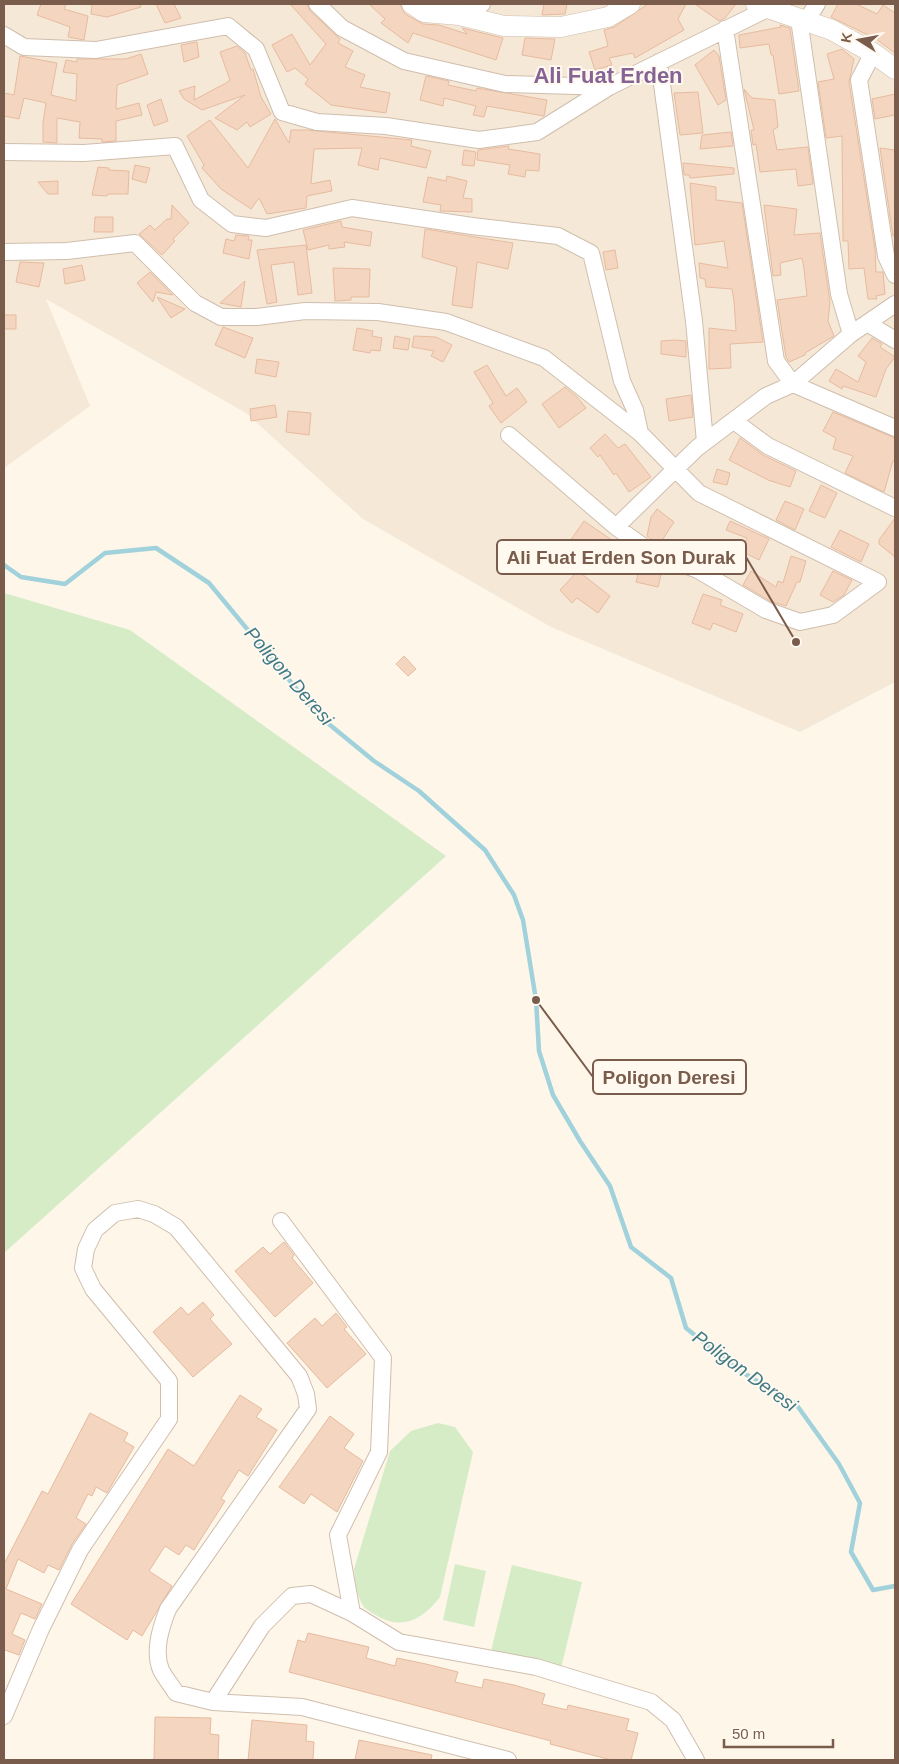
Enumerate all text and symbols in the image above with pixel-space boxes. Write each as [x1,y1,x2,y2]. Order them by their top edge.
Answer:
north arrow [834,15,884,65]
text: K [837,31,855,44]
district label: Ali Fuat Erden [533,63,683,88]
callout: Ali Fuat Erden Son Durak [497,540,746,574]
text: Ali Fuat Erden Son Durak [506,547,736,568]
water label: Poligon Deresi [241,622,338,730]
callout: Poligon Deresi [593,1060,746,1094]
text: Poligon Deresi [602,1067,736,1088]
water label: Poligon Deresi [689,1326,802,1416]
scale bar [724,1716,833,1748]
text: 50 m [732,1725,765,1742]

